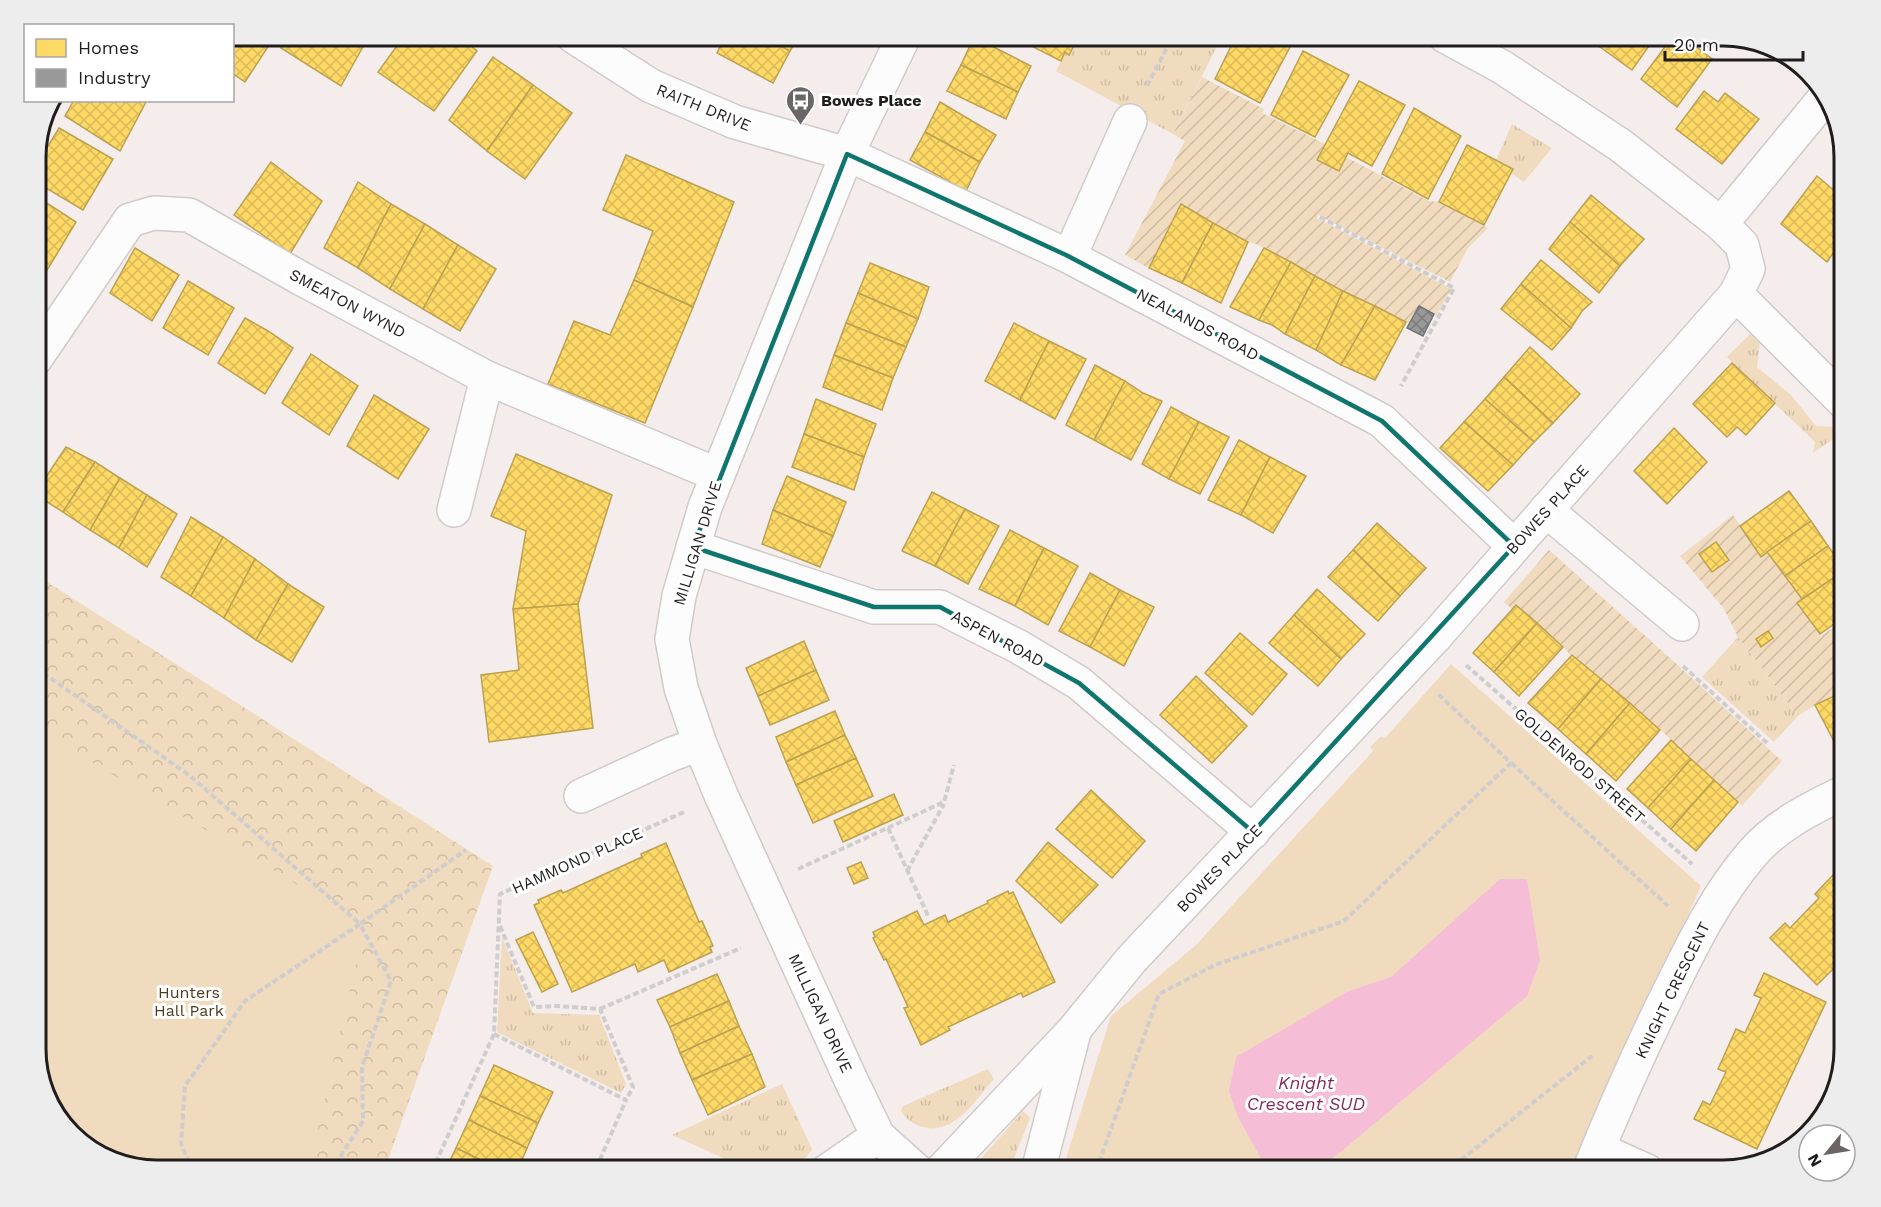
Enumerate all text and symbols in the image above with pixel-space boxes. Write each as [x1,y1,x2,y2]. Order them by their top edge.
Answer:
legend [24,24,234,102]
scale bar [1665,24,1803,62]
text: 20 m [1674,34,1719,55]
text: Homes [78,37,139,58]
text: Industry [78,67,151,88]
street label: RAITH DRIVE [654,80,754,135]
bus stop icon: Bowes Place [784,84,816,126]
place label: Bowes Place [821,91,921,110]
street label: SMEATON WYND [286,265,409,342]
street label: NEALANDS ROAD [1133,284,1262,365]
street label: BOWES PLACE [1502,461,1593,558]
street label: MILLIGAN DRIVE [670,479,725,608]
street label: ASPEN ROAD [948,606,1047,671]
street label: GOLDENROD STREET [1511,704,1649,827]
street label: BOWES PLACE [1173,821,1266,916]
street label: HAMMOND PLACE [509,823,646,898]
street label: KNIGHT CRESCENT [1631,918,1714,1062]
street label: MILLIGAN DRIVE [785,951,856,1076]
park label: Hunters Hall Park [154,983,224,1020]
water label: Knight Crescent SUD [1247,1072,1365,1114]
north arrow [1797,1123,1857,1183]
text: N [1803,1150,1826,1170]

